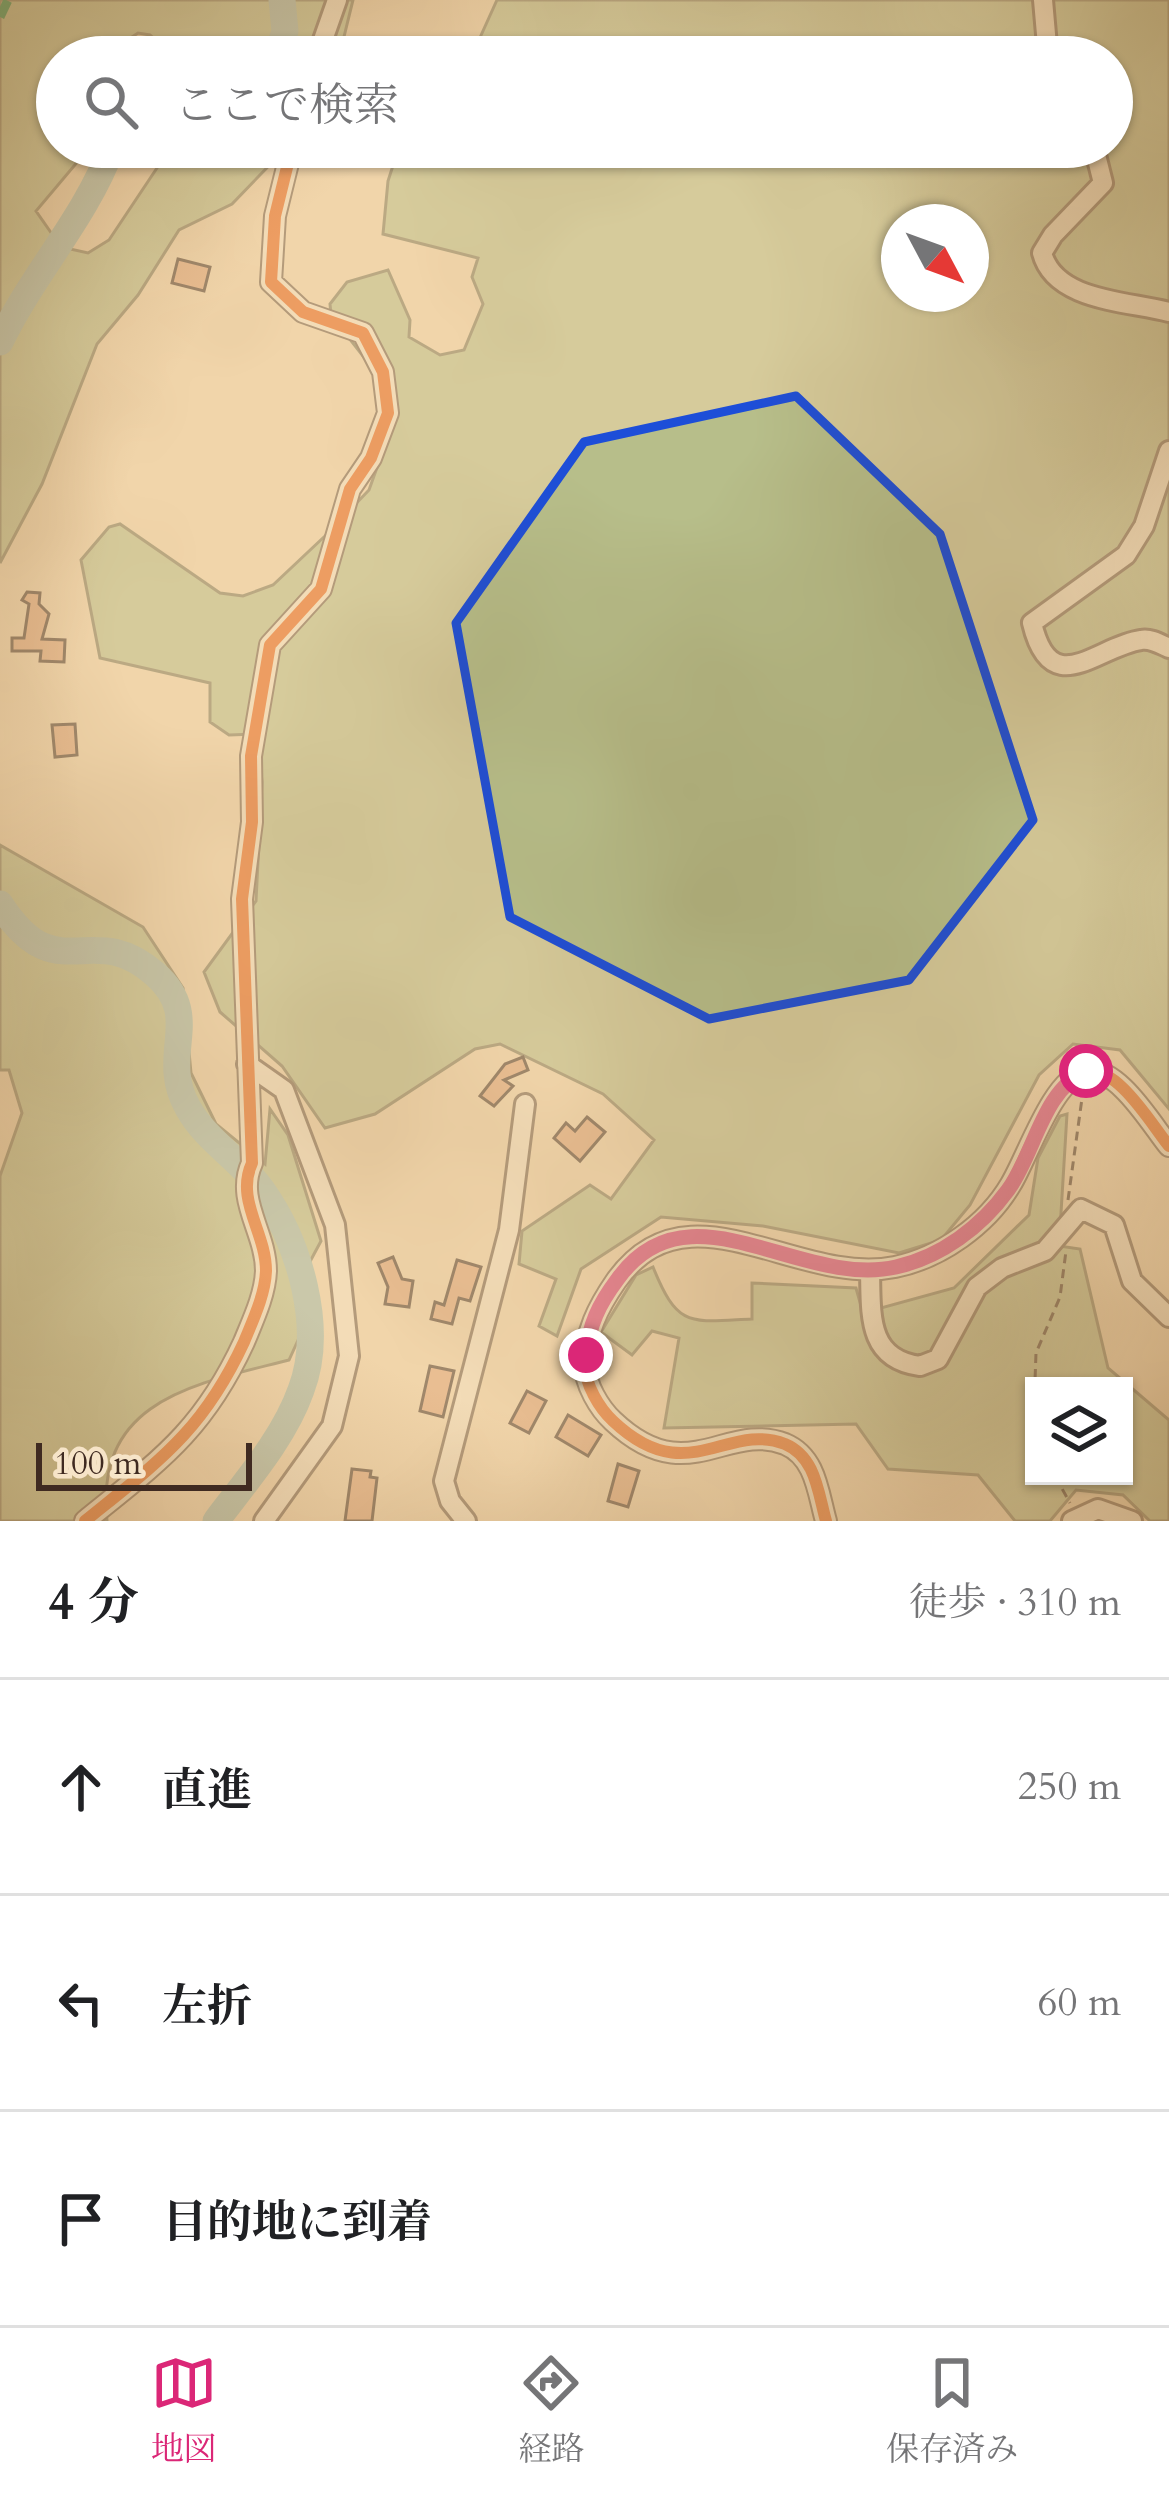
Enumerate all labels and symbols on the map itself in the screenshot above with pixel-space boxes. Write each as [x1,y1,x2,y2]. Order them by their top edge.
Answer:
north arrow [881,204,989,312]
route start [1059,1044,1113,1098]
route end [559,1328,613,1382]
scale bar [36,1437,252,1490]

